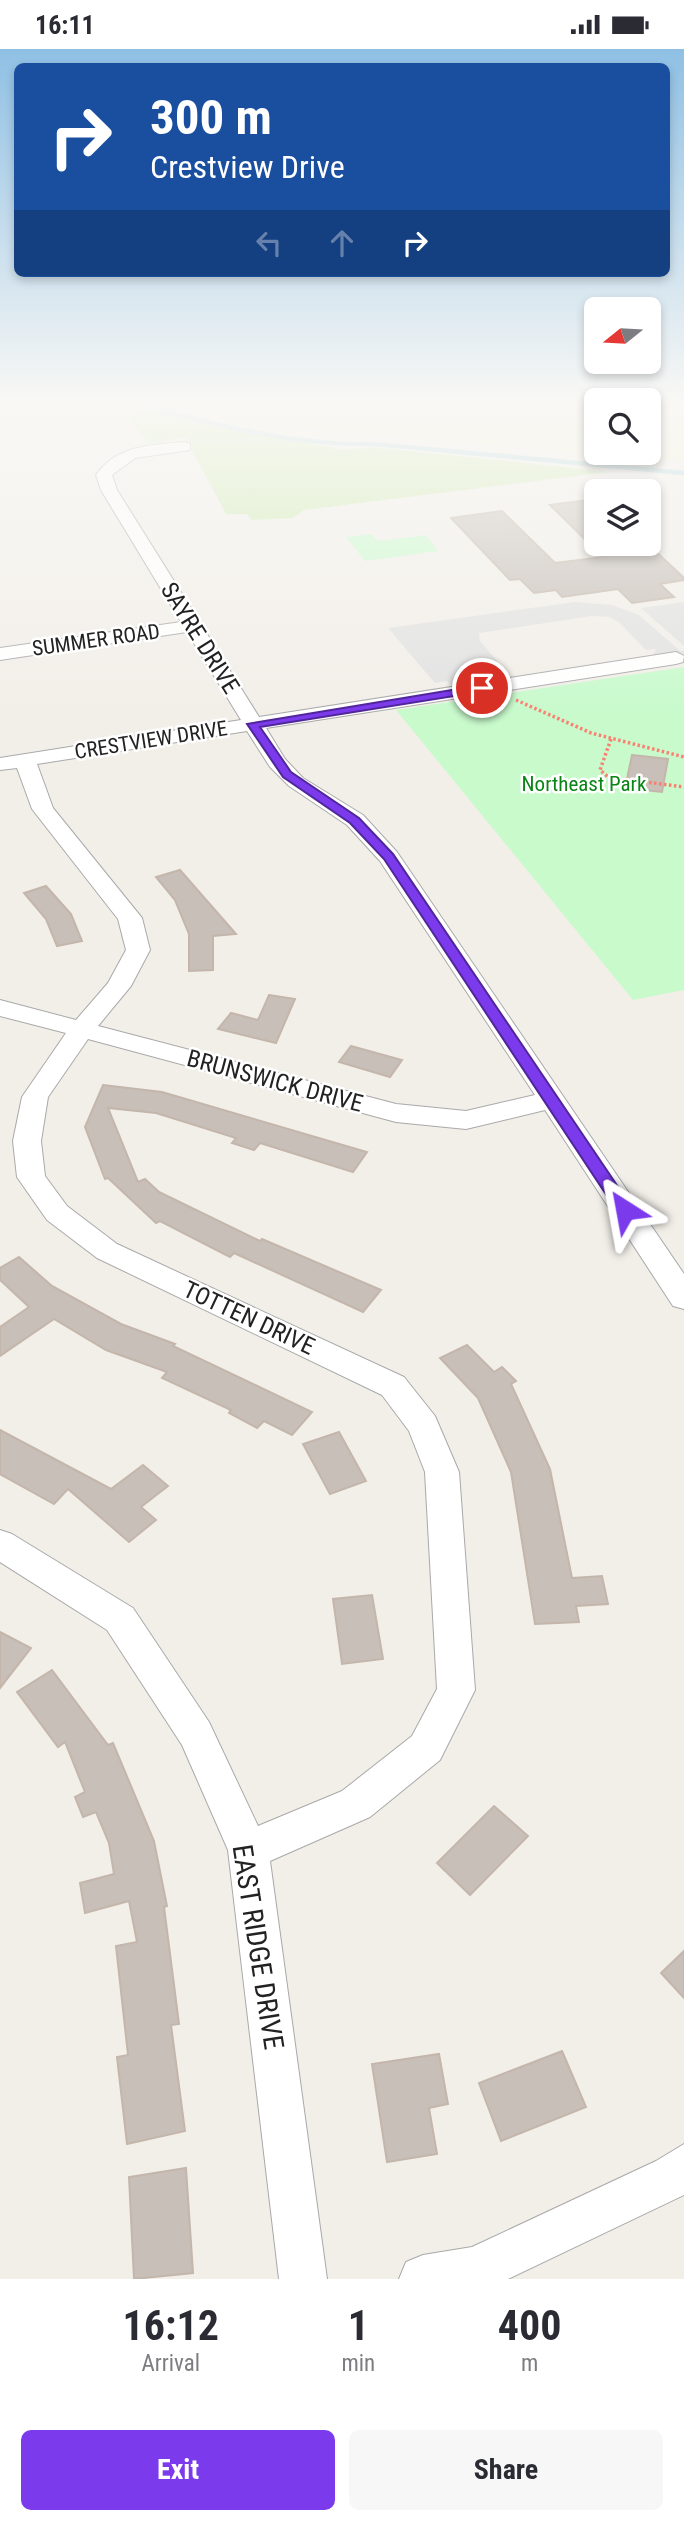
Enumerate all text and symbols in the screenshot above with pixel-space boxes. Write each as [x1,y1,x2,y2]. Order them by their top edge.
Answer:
text: 16:11 [35,10,95,40]
text: 300 m [150,89,272,146]
icon: right [35,91,126,182]
text: Crestview Drive [150,148,345,186]
icon: left [250,224,288,262]
icon: ahead [323,224,361,262]
icon: right [396,224,434,262]
north arrow [584,297,662,375]
map controls [584,297,661,556]
button: search [584,388,661,465]
button: layers [584,479,661,556]
street label: SAYRE DRIVE [155,577,245,699]
street label: SUMMER ROAD [31,619,161,661]
pin [452,658,512,718]
icon: arrive [463,669,501,707]
street label: CRESTVIEW DRIVE [73,716,229,764]
park label: Northeast Park [522,772,647,796]
street label: BRUNSWICK DRIVE [184,1044,366,1118]
position arrow [588,1173,662,1247]
street label: TOTTEN DRIVE [179,1275,319,1361]
street label: EAST RIDGE DRIVE [225,1842,291,2052]
text: 16:12 [123,2301,219,2350]
text: 1 [348,2301,369,2350]
text: 400 [498,2301,561,2350]
text: Arrival [141,2350,200,2377]
text: min [341,2350,375,2377]
text: m [521,2350,538,2377]
button: Exit [21,2430,335,2510]
button: Share [349,2430,663,2510]

